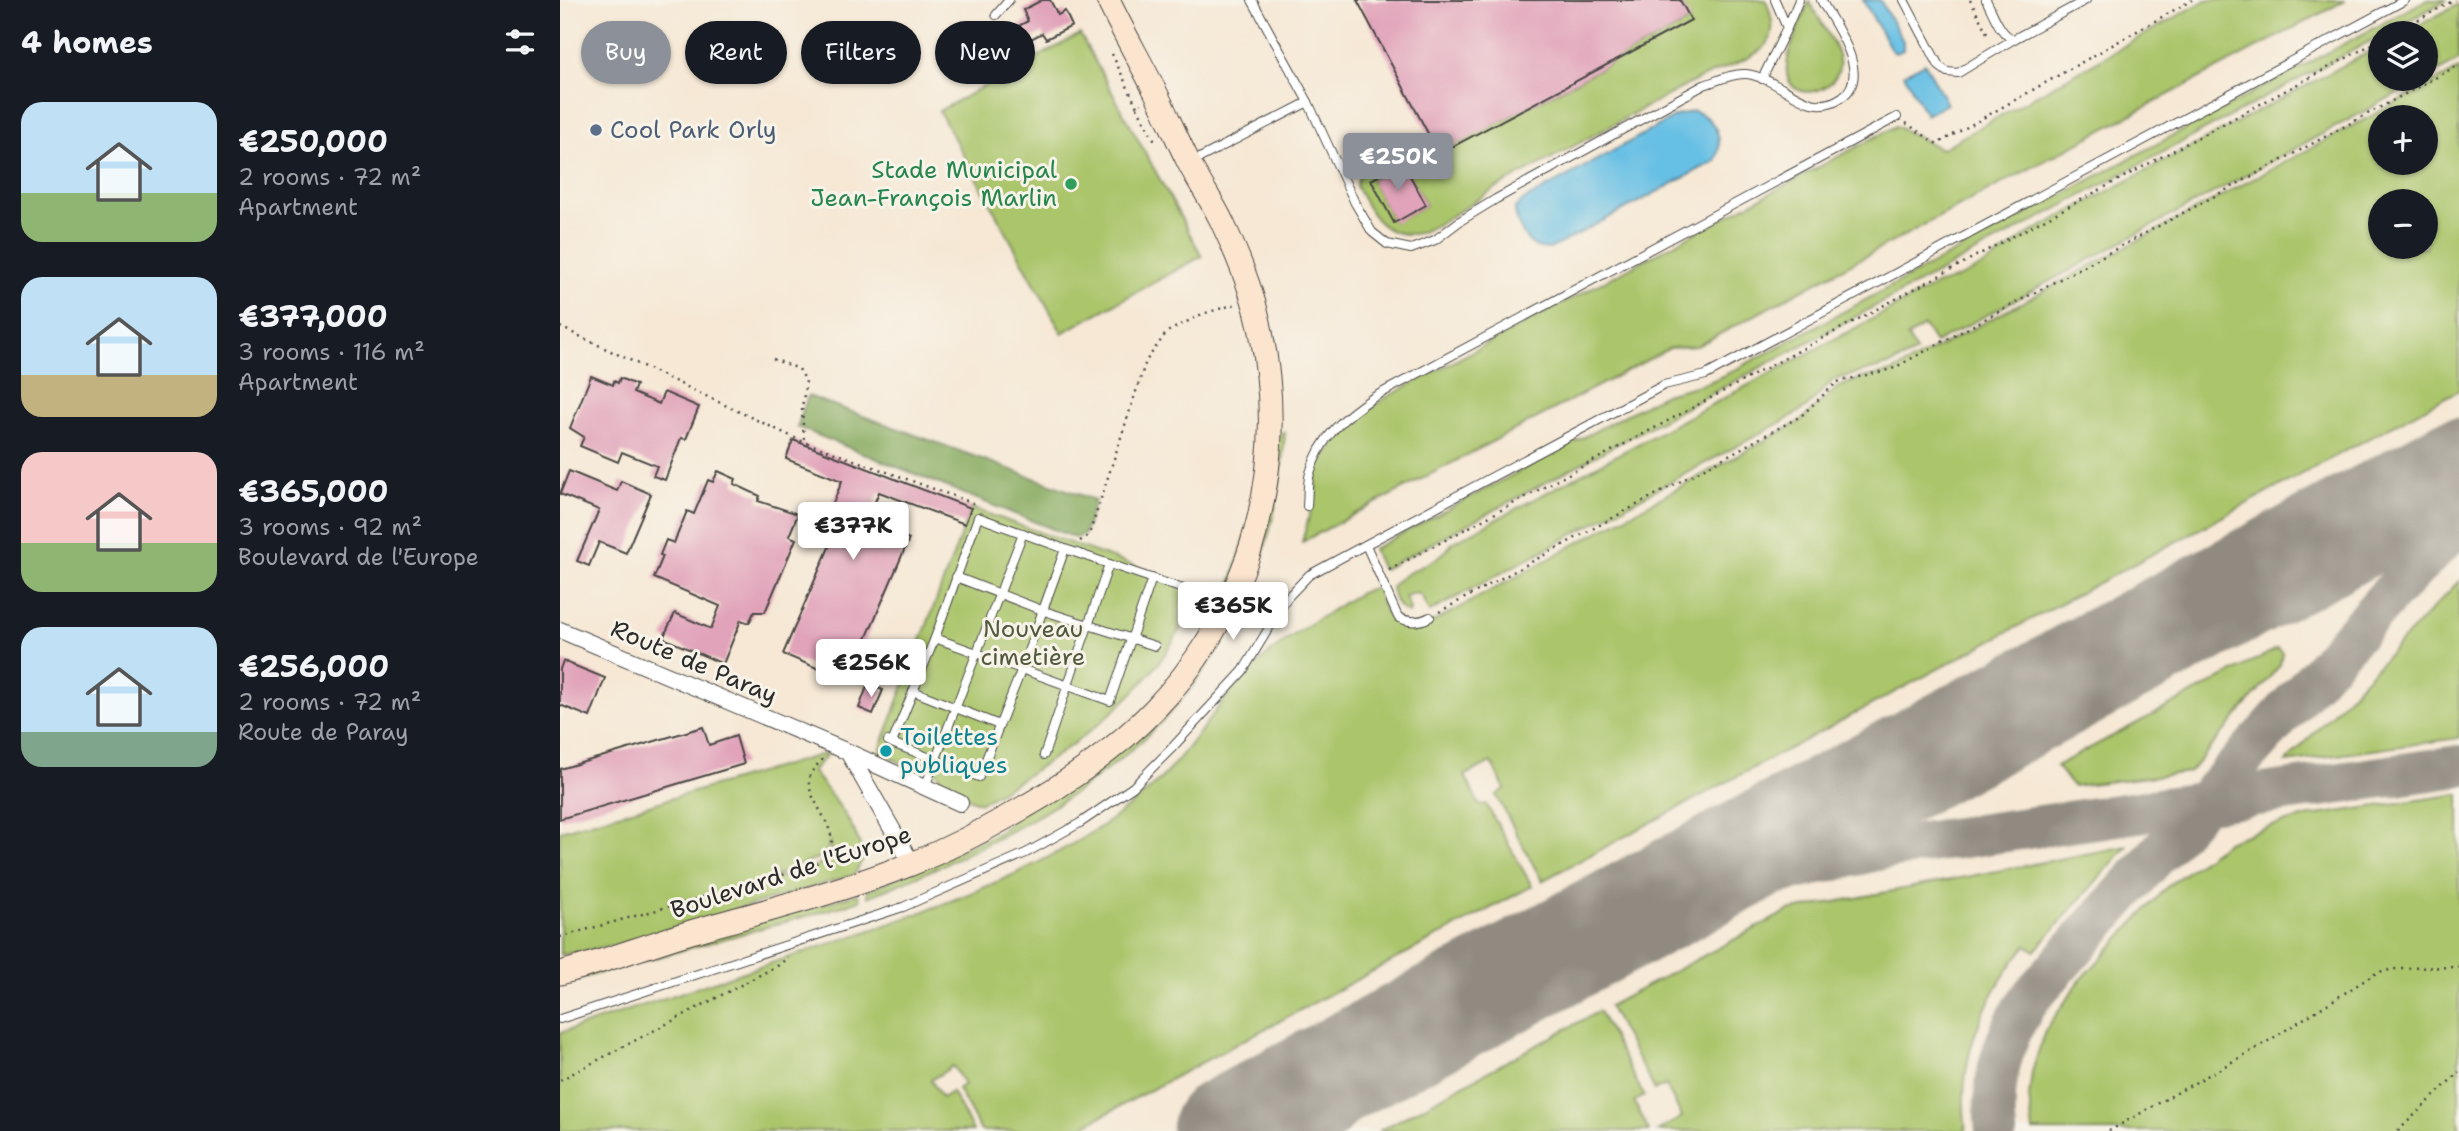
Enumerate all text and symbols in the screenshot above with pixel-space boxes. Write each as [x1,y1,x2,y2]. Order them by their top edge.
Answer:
chip: Buy [581,21,671,84]
chip: Rent [685,21,787,84]
chip: Filters [801,21,921,84]
chip: New [935,21,1035,84]
map controls [2368,21,2438,259]
button: layers [2368,21,2438,91]
text: 4 homes [21,22,153,63]
icon: filters [501,23,539,61]
button: + [2368,105,2438,175]
place label: Cool Park Orly [610,114,777,146]
text: €250,000 [238,121,388,162]
marker: Cool Park Orly [588,122,604,138]
icon: home [77,130,161,214]
pin: €250K [1349,134,1447,193]
text: €250K [1359,141,1437,171]
place label: Stade Municipal Jean-François Marlin [810,154,1058,214]
text: 2 rooms · 72 m² [238,162,421,192]
marker: Stade Municipal Jean-François Marlin [1063,176,1079,192]
button: − [2368,189,2438,259]
text: Apartment [238,192,358,222]
text: €377,000 [238,296,388,337]
icon: home [77,305,161,389]
text: 3 rooms · 116 m² [238,337,425,367]
text: Apartment [238,367,358,397]
text: €365,000 [238,471,389,512]
icon: home [77,480,161,564]
pin: €377K [804,503,902,562]
text: €377K [814,510,892,540]
text: 3 rooms · 92 m² [238,512,422,542]
text: Boulevard de l'Europe [238,542,479,572]
pin: €365K [1184,582,1282,642]
text: €365K [1194,590,1272,620]
street label: Route de Paray [606,613,782,711]
park label: Nouveau cimetière [981,613,1085,673]
pin: €256K [822,640,920,699]
text: €256,000 [238,646,389,687]
text: €256K [832,647,910,677]
icon: home [77,655,161,739]
text: 2 rooms · 72 m² [238,687,421,717]
text: Route de Paray [238,717,408,747]
place label: Toilettes publiques [900,721,1008,781]
marker: Toilettes publiques [878,743,894,759]
street label: Boulevard de l'Europe [667,818,915,926]

